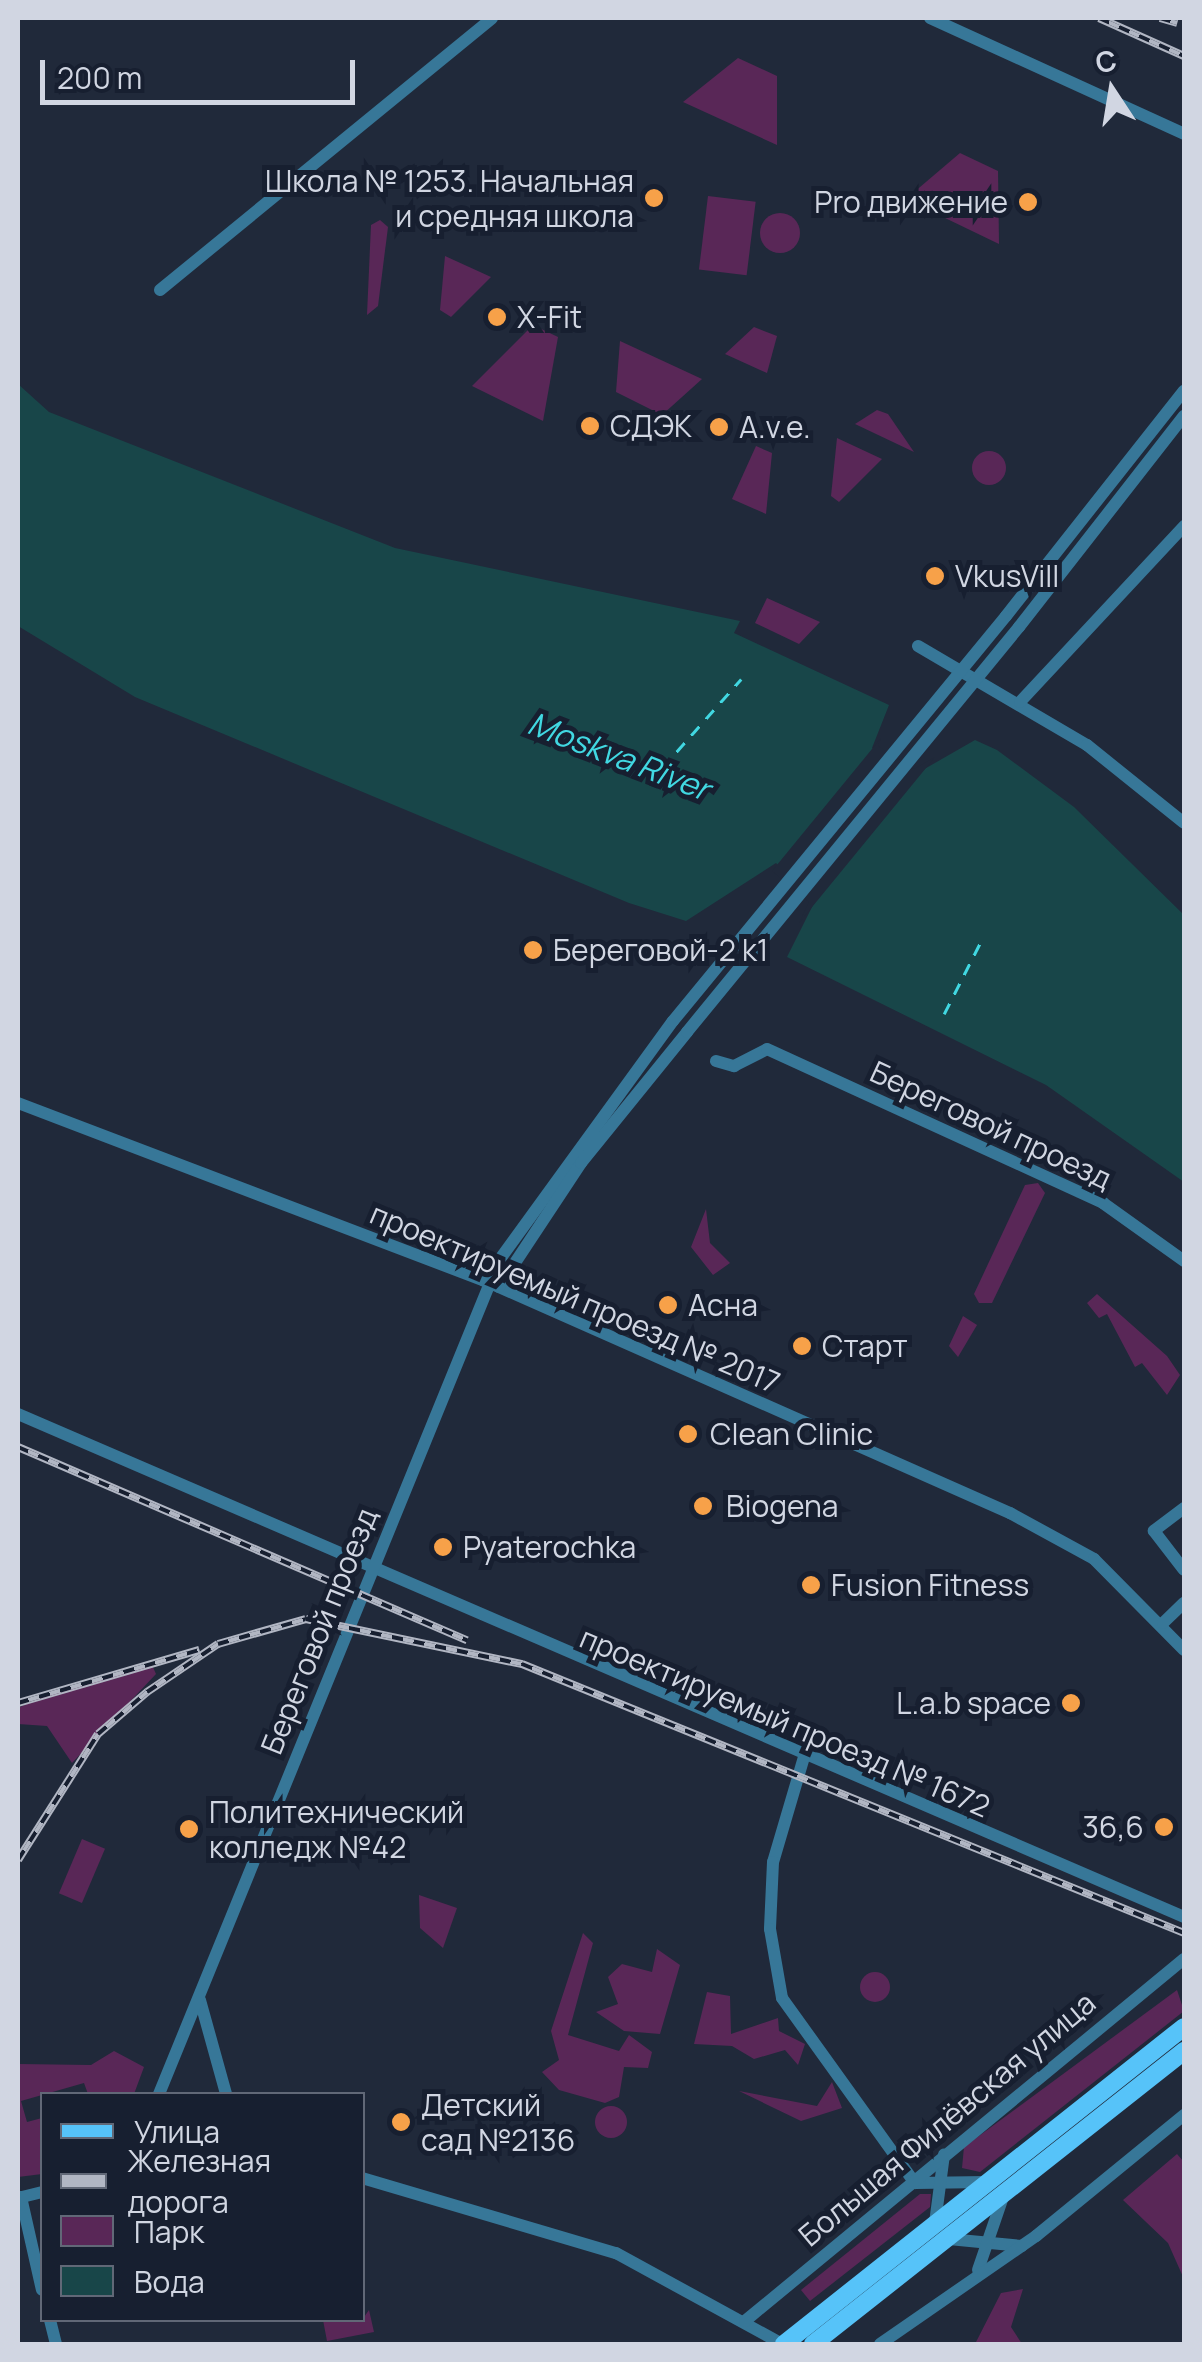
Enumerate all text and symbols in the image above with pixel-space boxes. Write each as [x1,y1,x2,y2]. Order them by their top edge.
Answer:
scale bar [45,40,360,102]
north arrow [1062,40,1162,140]
text: С [1092,40,1120,81]
text: 200 m [57,57,142,98]
place label: Школа № 1253. Начальная и средняя школа [265,163,634,234]
place label: Pro движение [814,184,1008,220]
marker: Школа № 1253. Начальная и средняя школа [643,187,665,209]
marker: Pro движение [1017,191,1039,213]
place label: X-Fit [517,299,582,335]
marker: X-Fit [486,306,508,328]
place label: СДЭК [610,408,692,444]
place label: A.v.e. [739,409,811,445]
marker: СДЭК [579,415,601,437]
marker: A.v.e. [708,416,730,438]
place label: VkusVill [955,558,1059,594]
marker: VkusVill [924,565,946,587]
water label: Moskva River [523,704,715,808]
place label: Береговой-2 k1 [553,932,769,968]
marker: Береговой-2 k1 [522,939,544,961]
street label: Береговой проезд [865,1053,1117,1197]
street label: проектируемый проезд № 2017 [365,1195,785,1401]
place label: Асна [688,1287,758,1323]
marker: Асна [657,1294,679,1316]
place label: Старт [822,1328,908,1364]
marker: Старт [791,1335,813,1357]
place label: Clean Clinic [710,1416,873,1452]
marker: Clean Clinic [675,1421,701,1447]
place label: Biogena [726,1488,838,1524]
marker: Biogena [690,1493,716,1519]
street label: Береговой проезд [253,1503,385,1759]
place label: Pyaterochka [463,1529,636,1565]
marker: Pyaterochka [432,1536,454,1558]
place label: Fusion Fitness [831,1567,1029,1603]
marker: Fusion Fitness [800,1574,822,1596]
street label: проектируемый проезд № 1672 [575,1619,995,1825]
place label: L.a.b space [896,1685,1051,1721]
marker: L.a.b space [1060,1692,1082,1714]
place label: Политехнический колледж №42 [209,1794,464,1864]
place label: 36,6 [1082,1809,1144,1845]
marker: 36,6 [1153,1816,1175,1838]
marker: Политехнический колледж №42 [178,1818,200,1840]
street label: Большая Филёвская улица [792,1985,1102,2253]
place label: Детский сад №2136 [421,2087,575,2158]
legend [40,2092,365,2322]
text: Улица [134,2111,220,2152]
marker: Детский сад №2136 [390,2111,412,2133]
text: Железная дорога [127,2140,271,2222]
text: Парк [134,2211,204,2252]
text: Вода [134,2261,205,2302]

